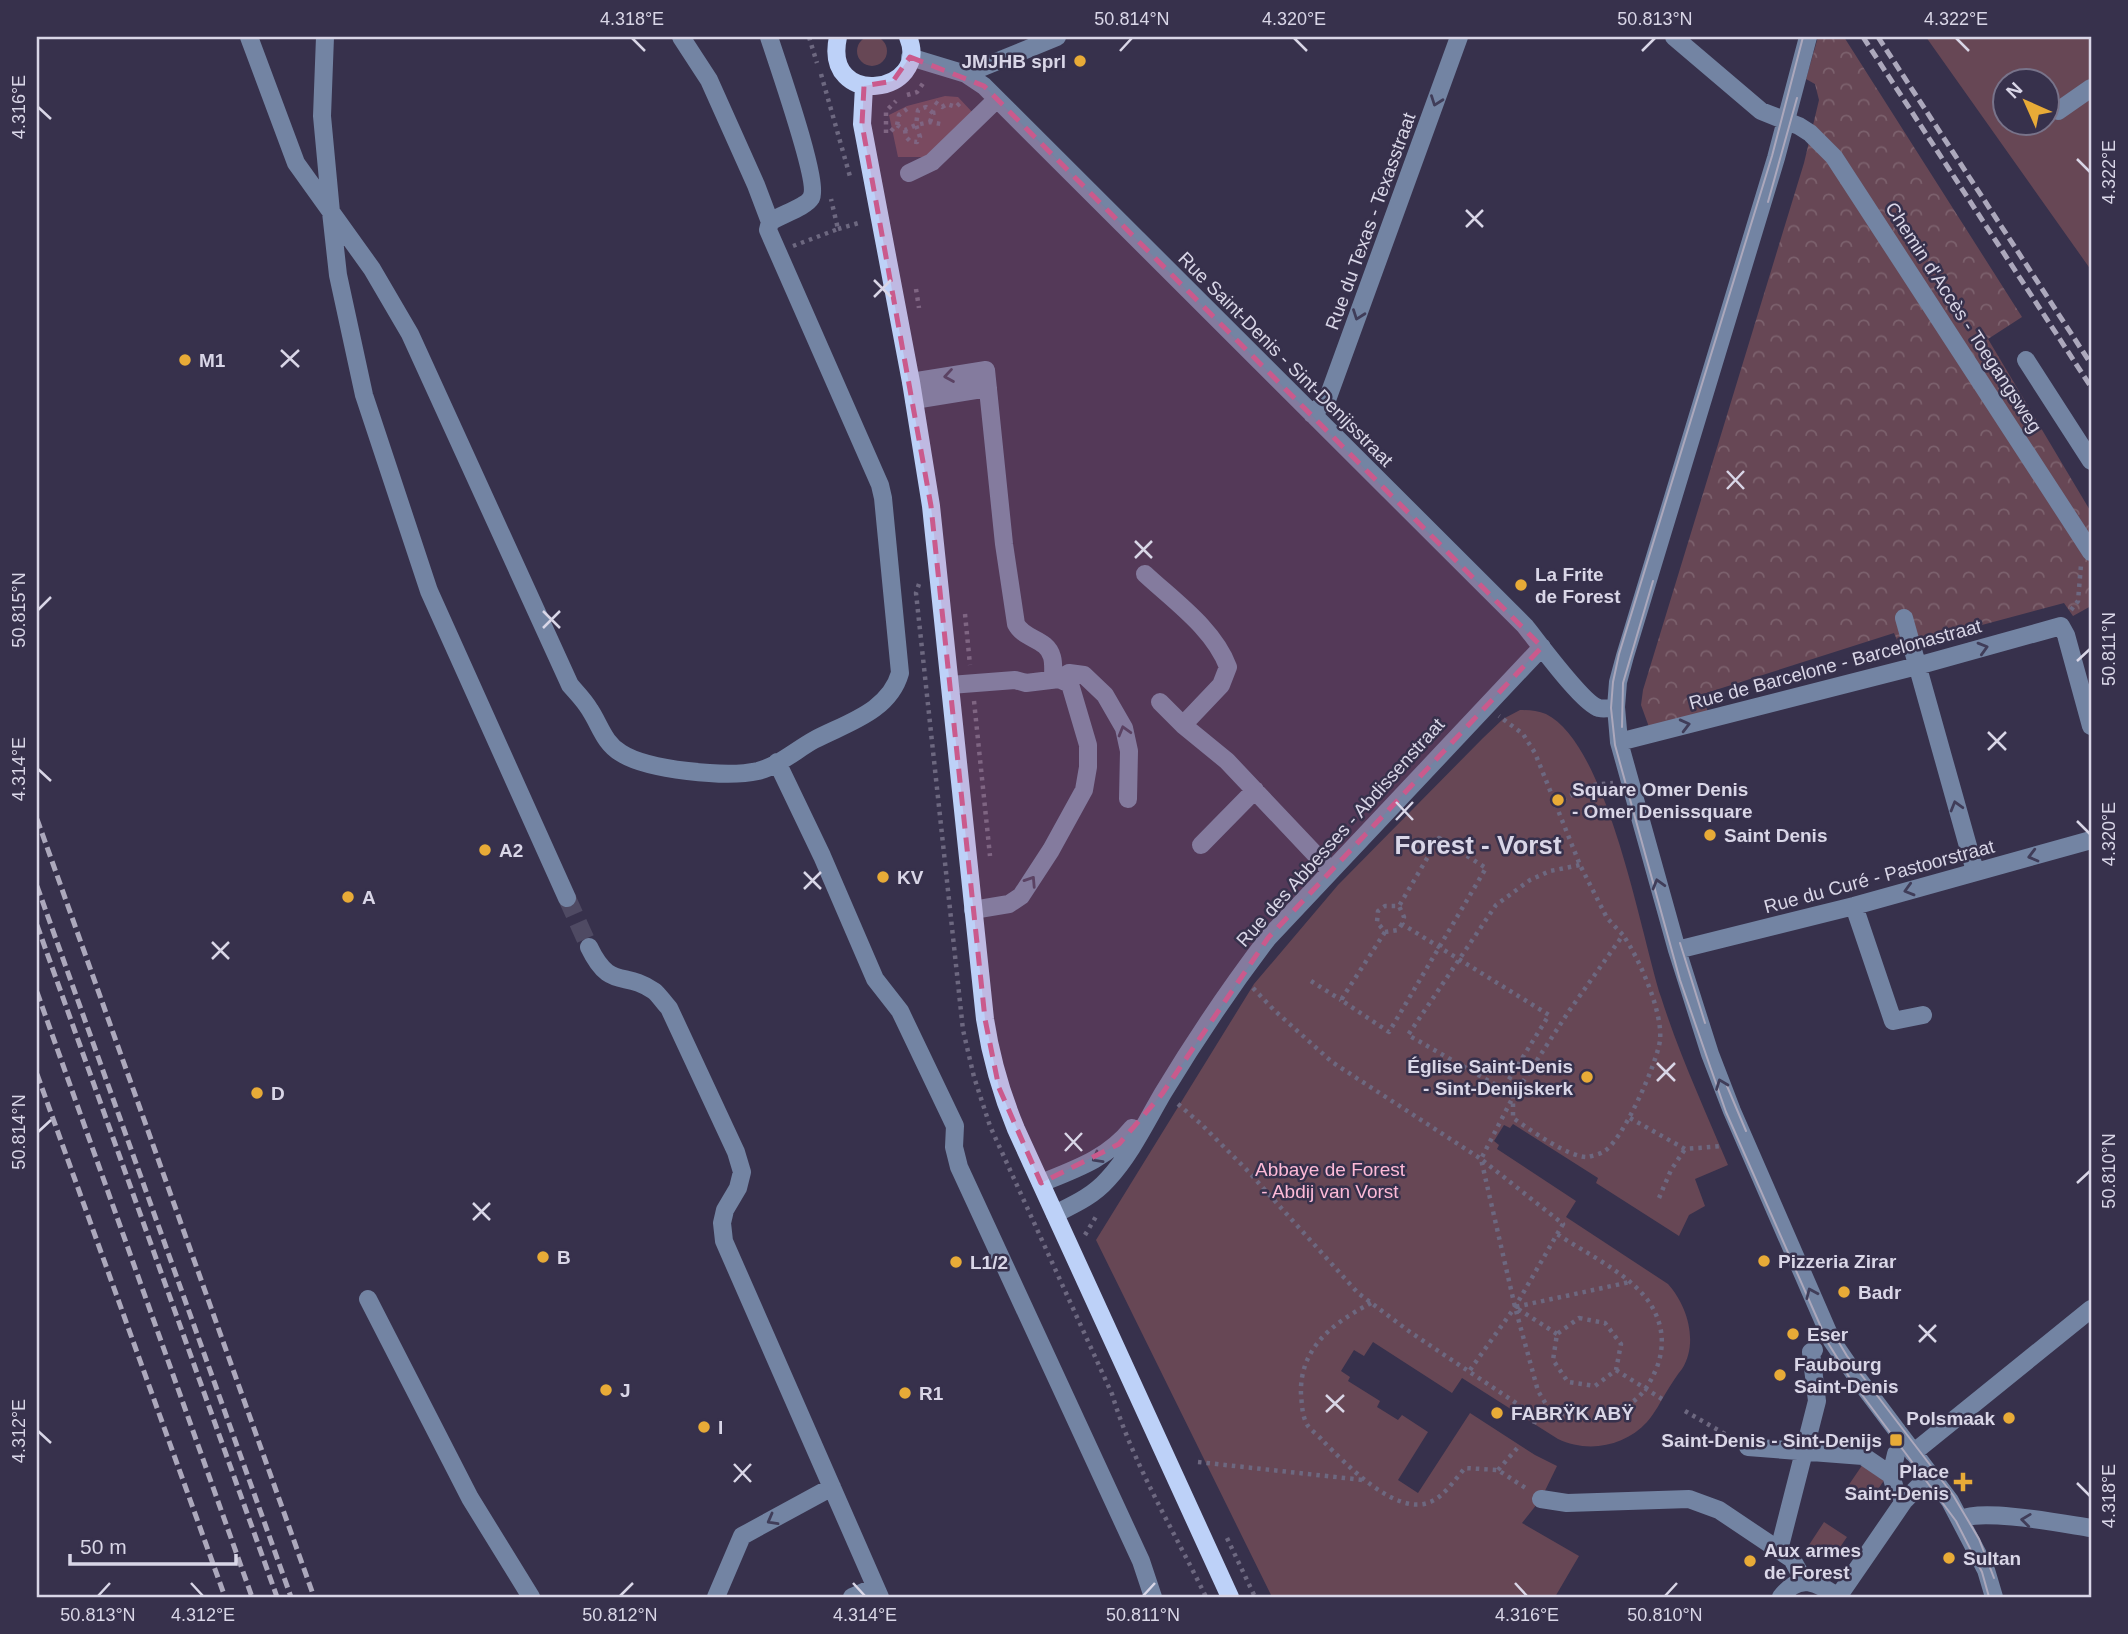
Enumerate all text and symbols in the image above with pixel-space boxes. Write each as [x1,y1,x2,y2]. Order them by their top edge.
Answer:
text: 4.318°E [600,9,664,29]
text: 50.814°N [1094,9,1170,29]
text: 4.320°E [1262,9,1326,29]
text: 50.813°N [1617,9,1693,29]
text: 4.322°E [1924,9,1988,29]
place label: JMJHB sprl [961,51,1066,72]
marker: JMJHB sprl [1072,53,1088,69]
north arrow [1992,66,2062,136]
text: 4.316°E [9,75,29,139]
text: N [2002,78,2027,103]
one-way arrow [1430,94,1444,106]
street label: Rue du Texas - Texasstraat [1321,109,1420,333]
text: 4.322°E [2099,140,2119,204]
street label: Chemin d'Accès - Toegangsweg [1881,198,2046,436]
street label: Rue Saint-Denis - Sint-Denijsstraat [1174,248,1398,471]
one-way arrow [1353,308,1367,320]
place label: M1 [199,350,226,371]
marker: M1 [177,352,193,368]
one-way arrow [943,368,955,383]
place label: La Frite de Forest [1535,564,1621,607]
text: 50.815°N [9,572,29,648]
marker: La Frite de Forest [1513,577,1529,593]
text: 50.811°N [2099,612,2119,686]
street label: Rue de Barcelone - Barcelonastraat [1687,615,1984,714]
one-way arrow [1977,641,1989,656]
street label: Rue des Abbesses - Abdissenstraat [1232,713,1449,951]
one-way arrow [1679,719,1691,733]
one-way arrow [1117,726,1132,738]
text: 4.314°E [9,737,29,801]
place label: Square Omer Denis - Omer Denissquare [1572,779,1753,822]
marker: Square Omer Denis - Omer Denissquare [1550,792,1566,808]
one-way arrow [1950,800,1965,812]
text: 4.320°E [2099,802,2119,866]
place label: Saint Denis [1724,825,1827,846]
marker: Saint Denis [1702,827,1718,843]
district label: Forest - Vorst [1394,830,1562,860]
street label: Rue du Curé - Pastoorstraat [1762,835,1997,917]
place label: A2 [499,840,523,861]
marker: A2 [477,842,493,858]
one-way arrow [2027,847,2039,862]
place label: KV [897,867,924,888]
marker: KV [875,869,891,885]
one-way arrow [1022,876,1035,889]
one-way arrow [1652,879,1667,891]
one-way arrow [1904,882,1916,897]
place label: A [362,887,376,908]
marker: A [340,889,356,905]
place label: Église Saint-Denis - Sint-Denijskerk [1407,1056,1573,1099]
marker: Église Saint-Denis - Sint-Denijskerk [1579,1069,1595,1085]
one-way arrow [1716,1078,1730,1090]
place label: D [271,1083,285,1104]
marker: D [249,1085,265,1101]
text: 50.814°N [9,1094,29,1170]
text: 50.810°N [2099,1133,2119,1209]
one-way arrow [1092,1150,1105,1163]
park label: Abbaye de Forest - Abdij van Vorst [1255,1159,1406,1202]
place label: B [557,1247,571,1268]
marker: B [535,1249,551,1265]
place label: Pizzeria Zirar [1778,1251,1897,1272]
place label: L1/2 [970,1252,1008,1273]
marker: Pizzeria Zirar [1756,1253,1772,1269]
marker: L1/2 [948,1254,964,1270]
place label: Badr [1858,1282,1902,1303]
marker: Badr [1836,1284,1852,1300]
one-way arrow [1805,1288,1819,1300]
place label: Eser [1807,1324,1849,1345]
marker: Eser [1785,1326,1801,1342]
place label: Faubourg Saint-Denis [1794,1354,1899,1397]
marker: Faubourg Saint-Denis [1772,1367,1788,1383]
place label: J [620,1380,631,1401]
marker: J [598,1382,614,1398]
place label: R1 [919,1383,944,1404]
marker: R1 [897,1385,913,1401]
text: 4.312°E [9,1399,29,1463]
place label: FABRŸK ABŸ [1511,1403,1634,1424]
marker: FABRŸK ABŸ [1489,1405,1505,1421]
place label: Polsmaak [1906,1408,1995,1429]
marker: Polsmaak [2001,1410,2017,1426]
place label: I [718,1417,723,1438]
marker: I [696,1419,712,1435]
place label: Saint-Denis - Sint-Denijs [1661,1430,1882,1451]
marker: Saint-Denis - Sint-Denijs [1888,1432,1904,1448]
place label: Place Saint-Denis [1844,1461,1949,1504]
text: 4.318°E [2099,1464,2119,1528]
marker: Place Saint-Denis [1955,1474,1971,1490]
one-way arrow [767,1512,779,1525]
one-way arrow [2020,1512,2032,1527]
scale bar [70,1522,236,1566]
text: 50 m [80,1535,127,1558]
place label: Aux armes de Forest [1764,1540,1861,1583]
place label: Sultan [1963,1548,2021,1569]
marker: Sultan [1941,1550,1957,1566]
marker: Aux armes de Forest [1742,1553,1758,1569]
text: 50.813°N [60,1605,136,1625]
text: 4.312°E [171,1605,235,1625]
text: 50.812°N [582,1605,658,1625]
text: 4.314°E [833,1605,897,1625]
text: 50.811°N [1106,1605,1180,1625]
text: 4.316°E [1495,1605,1559,1625]
text: 50.810°N [1627,1605,1703,1625]

